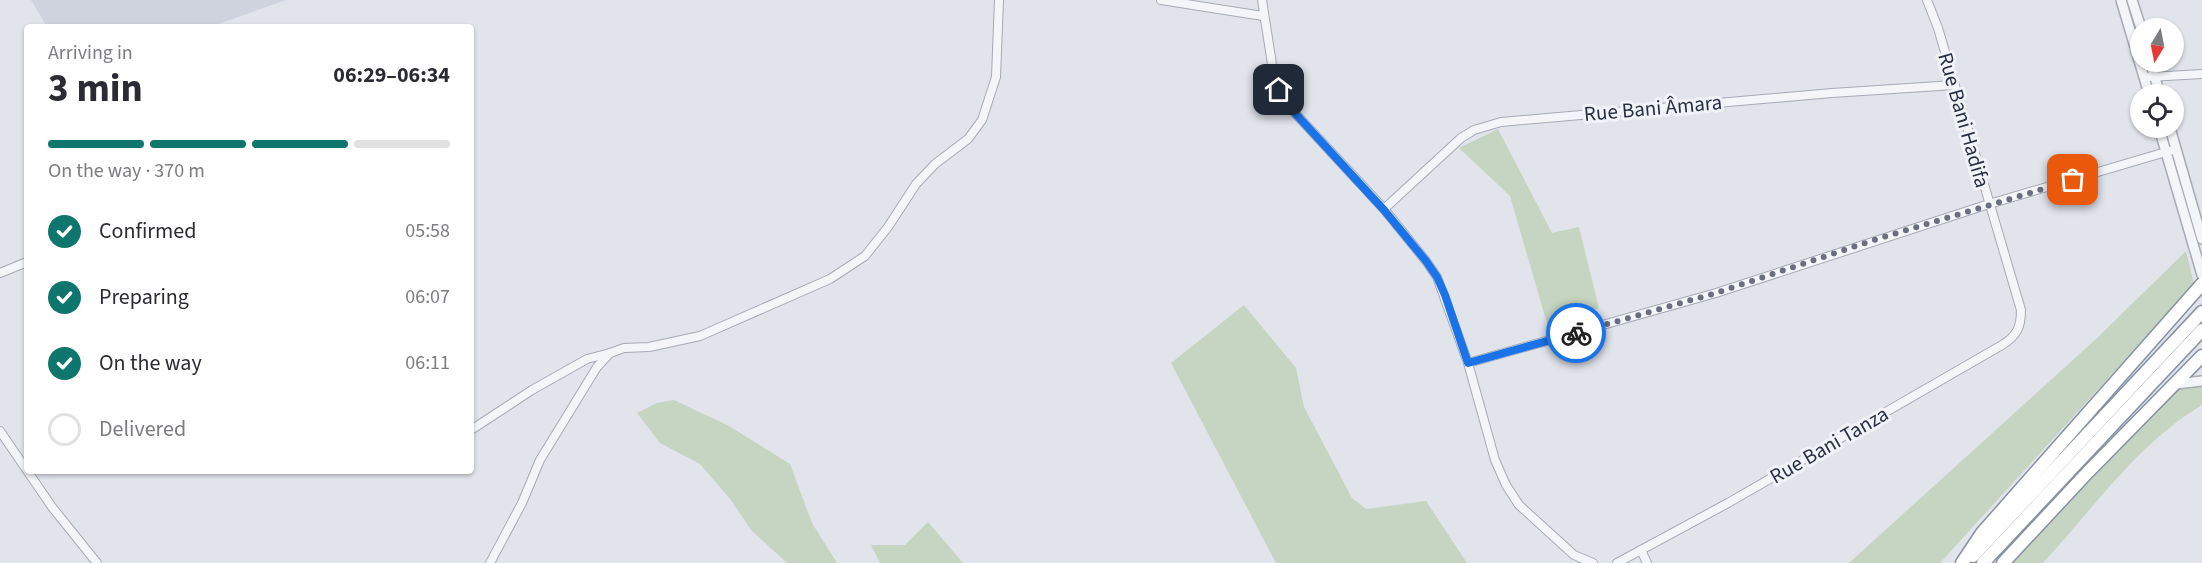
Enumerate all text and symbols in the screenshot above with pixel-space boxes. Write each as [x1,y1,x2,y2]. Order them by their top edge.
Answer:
north arrow [2130,18,2184,72]
map controls [2130,18,2184,138]
text: Arriving in [48,39,133,67]
street label: Rue Bani Hadifa [1930,49,1998,191]
text: 06:29–06:34 [333,59,450,91]
text: 3 min [48,61,143,117]
pin [1253,64,1304,115]
icon: home [1262,73,1295,106]
button: locate [2130,84,2184,138]
street label: Rue Bani Âmara [1583,87,1723,129]
pin [2047,154,2098,205]
text: On the way · 370 m [48,157,205,185]
icon: bag [2056,163,2089,196]
icon: check [48,215,81,248]
text: Confirmed [99,215,196,247]
text: 05:58 [405,217,450,245]
icon: check [48,281,81,314]
text: Preparing [99,281,189,313]
text: 06:07 [405,283,450,311]
courier [1546,303,1606,363]
icon: bike [1560,317,1593,350]
icon: check [48,347,81,380]
text: On the way [99,347,202,379]
text: 06:11 [405,349,450,377]
street label: Rue Bani Tanza [1764,399,1894,491]
text: Delivered [99,413,186,445]

